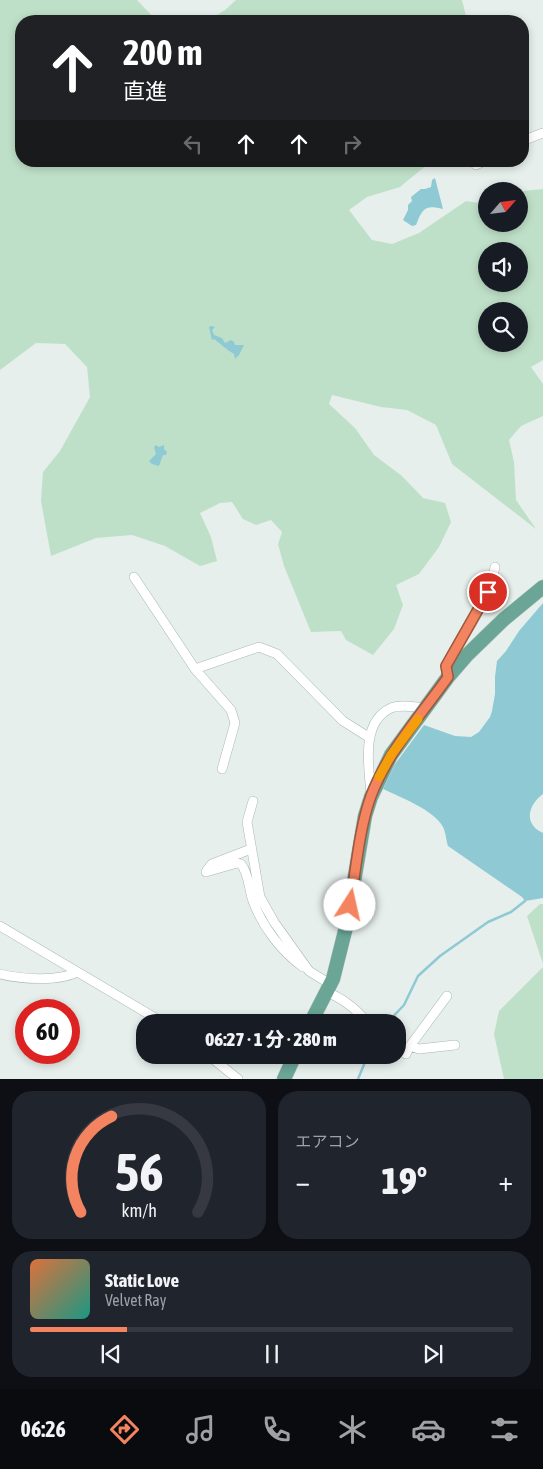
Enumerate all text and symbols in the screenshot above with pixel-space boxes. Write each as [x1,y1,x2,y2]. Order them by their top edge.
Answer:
text: 200 m [123,32,202,72]
icon: ahead [40,35,105,100]
text: 直進 [123,78,167,104]
icon: left [179,130,207,158]
icon: ahead [232,130,260,158]
icon: ahead [285,130,313,158]
icon: right [338,130,366,158]
north arrow [478,182,528,232]
map controls [478,182,528,352]
button: sound [478,242,528,292]
button: search [478,302,528,352]
pin [467,571,509,613]
icon: arrive [474,578,502,606]
position arrow [323,878,375,930]
speed limit sign: 60 [15,999,80,1064]
text: 06:27 · 1 分 · 280 m [205,1028,337,1050]
text: エアコン [296,1132,360,1150]
text: 56 [114,1142,163,1202]
text: 19° [381,1159,427,1202]
text: − [296,1165,310,1197]
text: + [498,1165,513,1197]
text: km/h [121,1200,156,1221]
text: Static Love [105,1269,179,1291]
text: Velvet Ray [105,1291,166,1309]
icon: previous [97,1340,125,1368]
icon: pause [258,1340,286,1368]
icon: next [419,1340,447,1368]
icon: directions [107,1412,142,1447]
icon: music [183,1412,218,1447]
icon: phone [259,1412,294,1447]
icon: climate [335,1412,370,1447]
icon: car [411,1412,446,1447]
icon: filters [487,1412,522,1447]
text: 06:26 [21,1416,66,1442]

